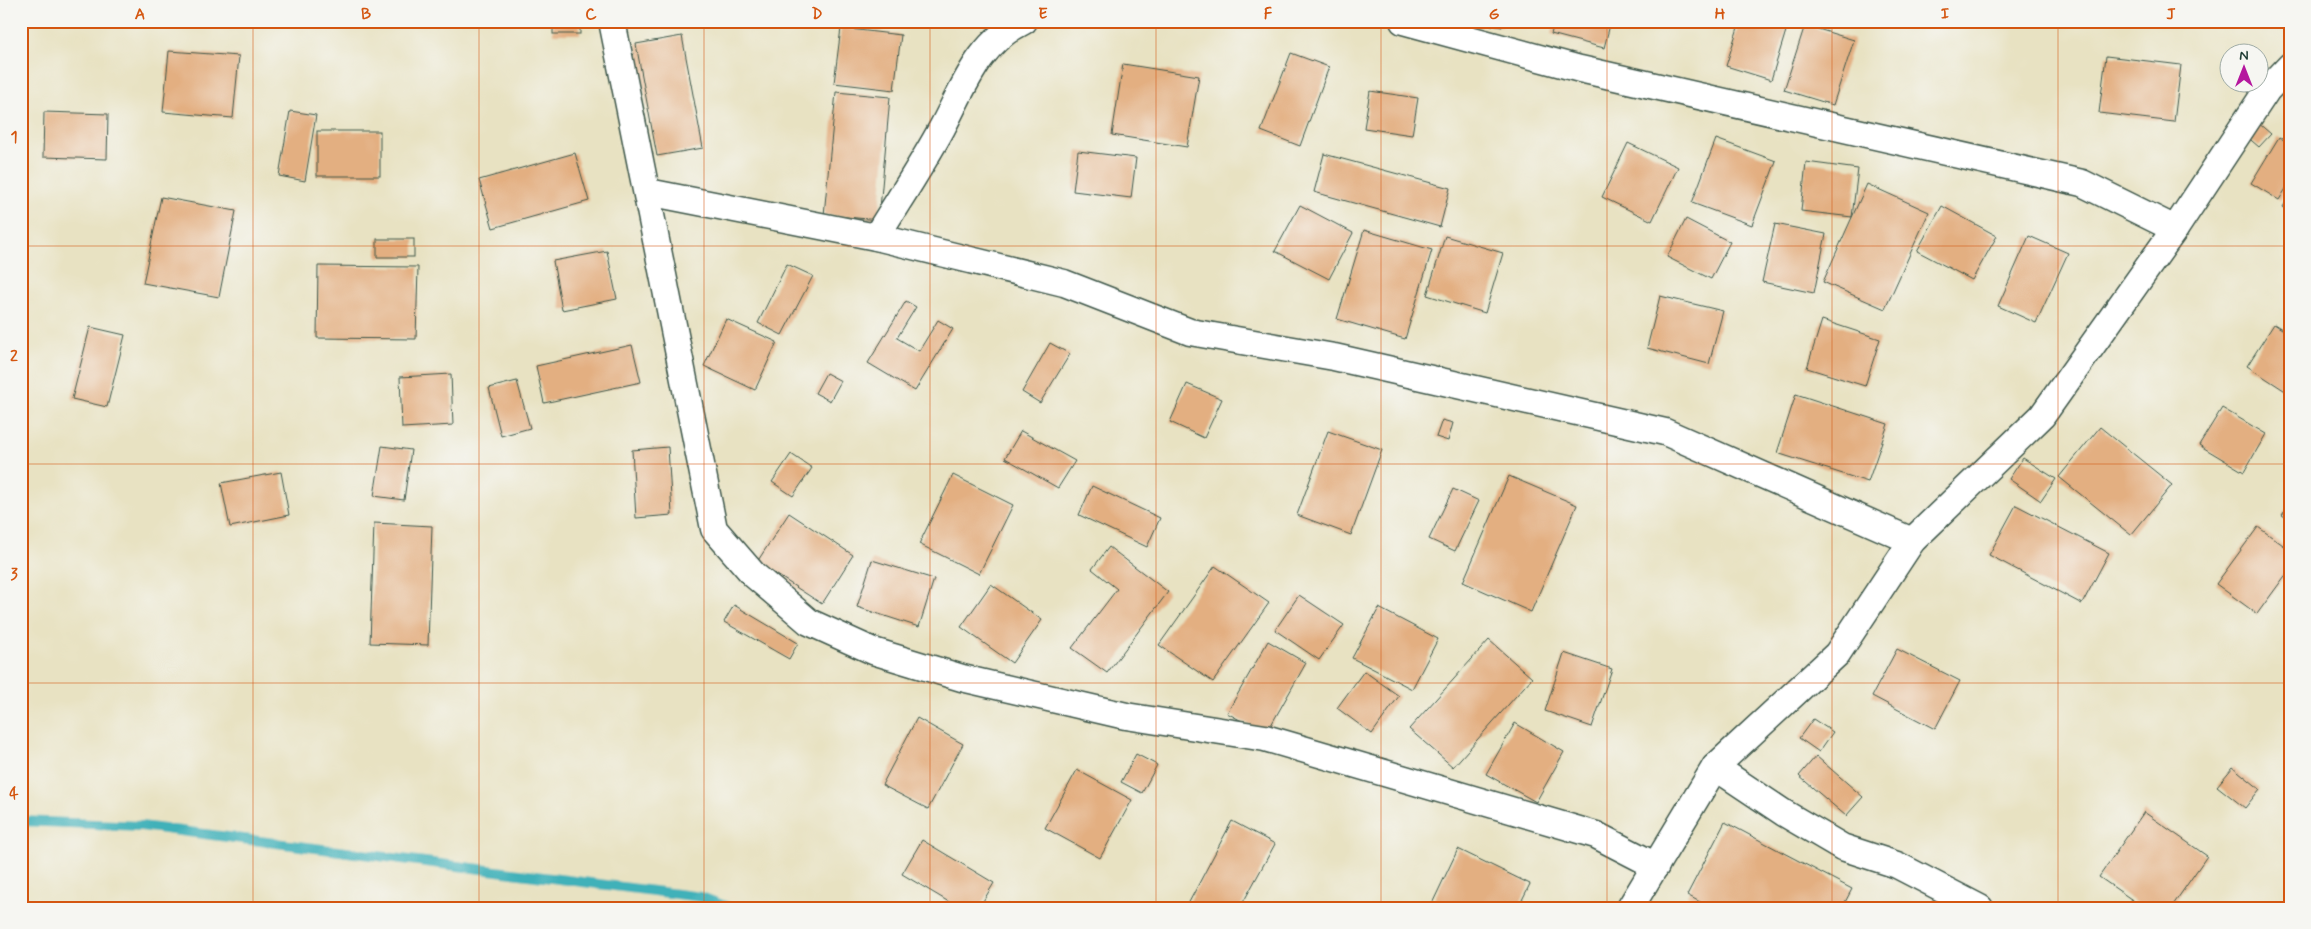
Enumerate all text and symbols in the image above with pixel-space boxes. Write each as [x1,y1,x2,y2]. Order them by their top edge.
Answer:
text: A [135,4,145,25]
text: B [361,4,371,25]
text: C [585,4,597,25]
text: D [811,4,823,25]
text: E [1038,4,1048,25]
text: F [1264,4,1273,25]
text: G [1489,4,1500,25]
text: H [1715,4,1726,25]
text: I [1941,4,1950,25]
text: J [2166,4,2176,25]
north arrow [2218,42,2268,92]
text: N [2239,47,2249,65]
text: 1 [10,127,18,148]
text: 2 [10,346,18,367]
text: 3 [10,564,18,585]
text: 4 [9,783,19,804]

